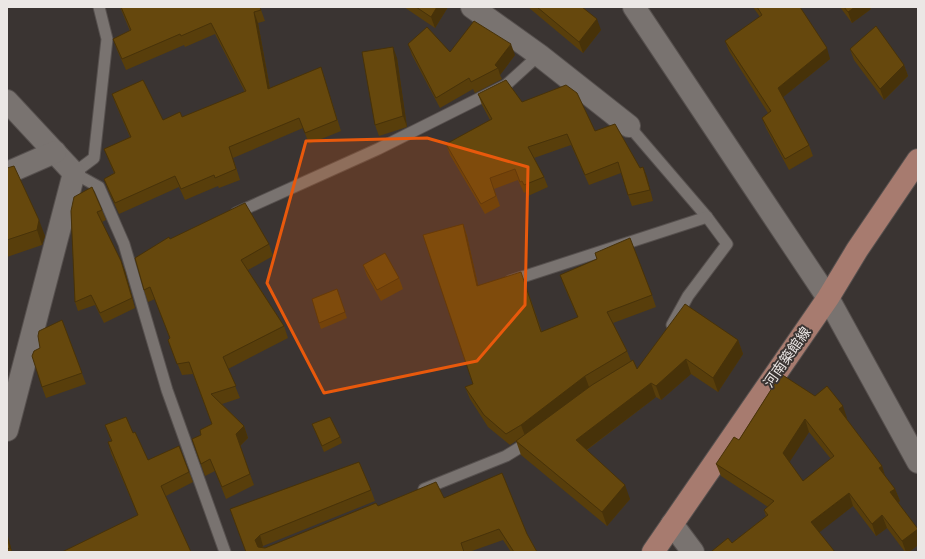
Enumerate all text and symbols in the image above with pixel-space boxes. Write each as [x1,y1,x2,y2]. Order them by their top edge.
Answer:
street label: 河南築館線 [758,322,814,391]

